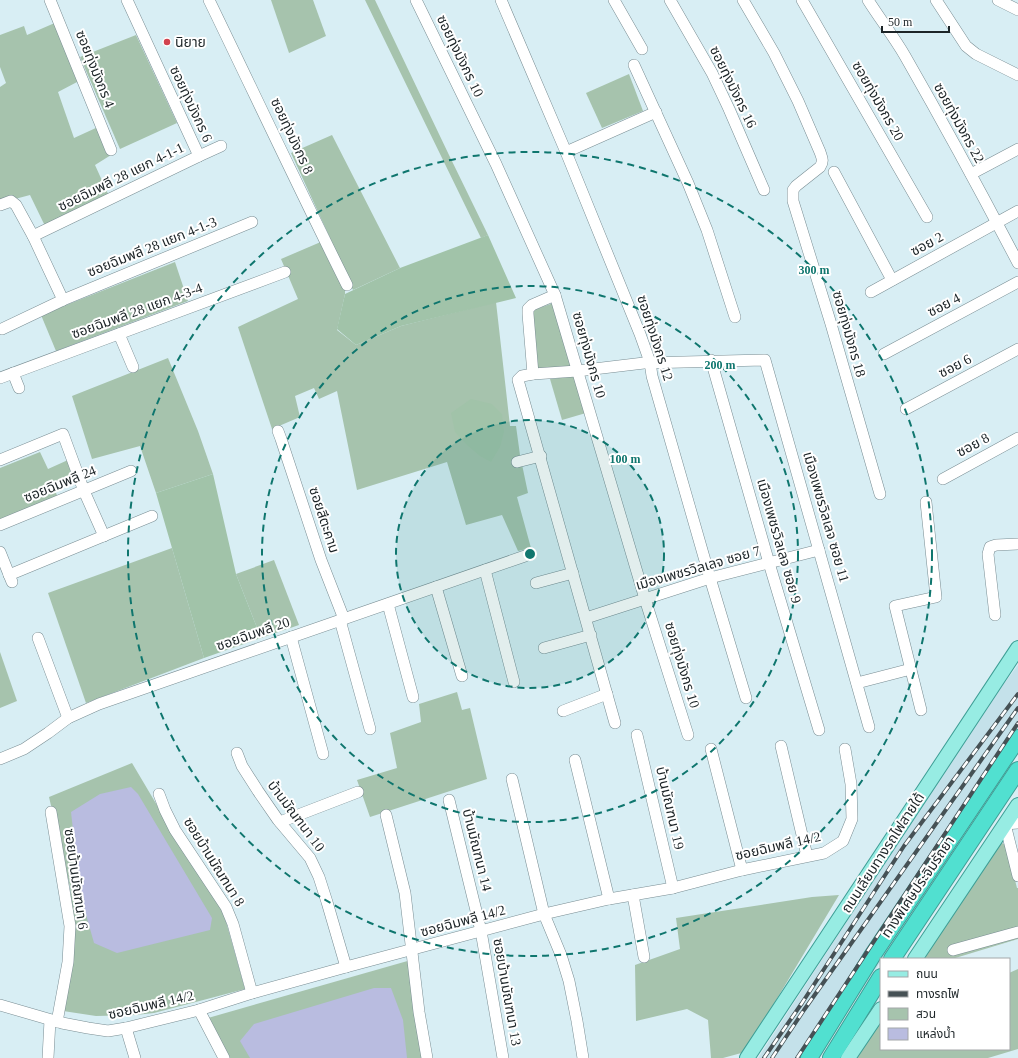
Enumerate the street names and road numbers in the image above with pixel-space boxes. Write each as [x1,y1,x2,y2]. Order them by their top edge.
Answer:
street label: ซอยทุ่งมังกร 10 [433,12,487,100]
street label: ซอยทุ่งมังกร 4 [72,28,118,110]
street label: ซอยทุ่งมังกร 16 [706,43,760,131]
street label: ซอยทุ่งมังกร 20 [848,58,908,144]
street label: ซอยทุ่งมังกร 6 [166,63,216,145]
street label: ซอยทุ่งมังกร 22 [930,80,988,166]
street label: ซอยทุ่งมังกร 8 [267,95,317,177]
street label: ซอยฉิมพลี 28 แยก 4-1-1 [56,140,186,214]
street label: ซอยฉิมพลี 28 แยก 4-1-3 [85,214,219,280]
street label: ซอย 2 [908,229,946,259]
street label: ซอยฉิมพลี 28 แยก 4-3-4 [70,280,204,342]
street label: ซอยทุ่งมังกร 18 [829,289,869,379]
street label: ซอย 4 [925,290,963,320]
street label: ซอยทุ่งมังกร 12 [633,293,677,383]
street label: ซอยทุ่งมังกร 10 [569,310,609,400]
street label: ซอย 6 [936,351,974,381]
street label: ซอย 8 [954,430,992,460]
street label: เมืองเพชรวิลเลจ ซอย 11 [800,450,852,584]
street label: ซอยฉิมพลี 24 [22,463,98,505]
street label: เมืองเพชรวิลเลจ ซอย 9 [754,477,804,605]
street label: ซอยสีตะคาม [306,485,342,555]
street label: เมืองเพชรวิลเลจ ซอย 7 [634,543,762,593]
street label: ซอยฉิมพลี 20 [214,614,292,654]
street label: ซอยทุ่งมังกร 10 [661,620,703,710]
street label: บ้านมัณฑนา 19 [653,765,687,851]
street label: บ้านมัณฑนา 10 [265,778,327,854]
street label: ถนนเลียบทางรถไฟสายใต้ [839,790,927,916]
street label: บ้านมัณฑนา 14 [459,807,495,893]
street label: ซอยบ้านมัณฑนา 8 [181,815,247,909]
street label: ซอยบ้านมัณฑนา 6 [61,828,91,930]
street label: ซอยฉิมพลี 14/2 [734,829,822,863]
street label: ทางพิเศษประจิมรัถยา [879,834,957,940]
street label: ซอยฉิมพลี 14/2 [419,902,507,940]
street label: ซอยบ้านมัณฑนา 13 [490,937,524,1047]
street label: ซอยฉิมพลี 14/2 [107,988,195,1022]

